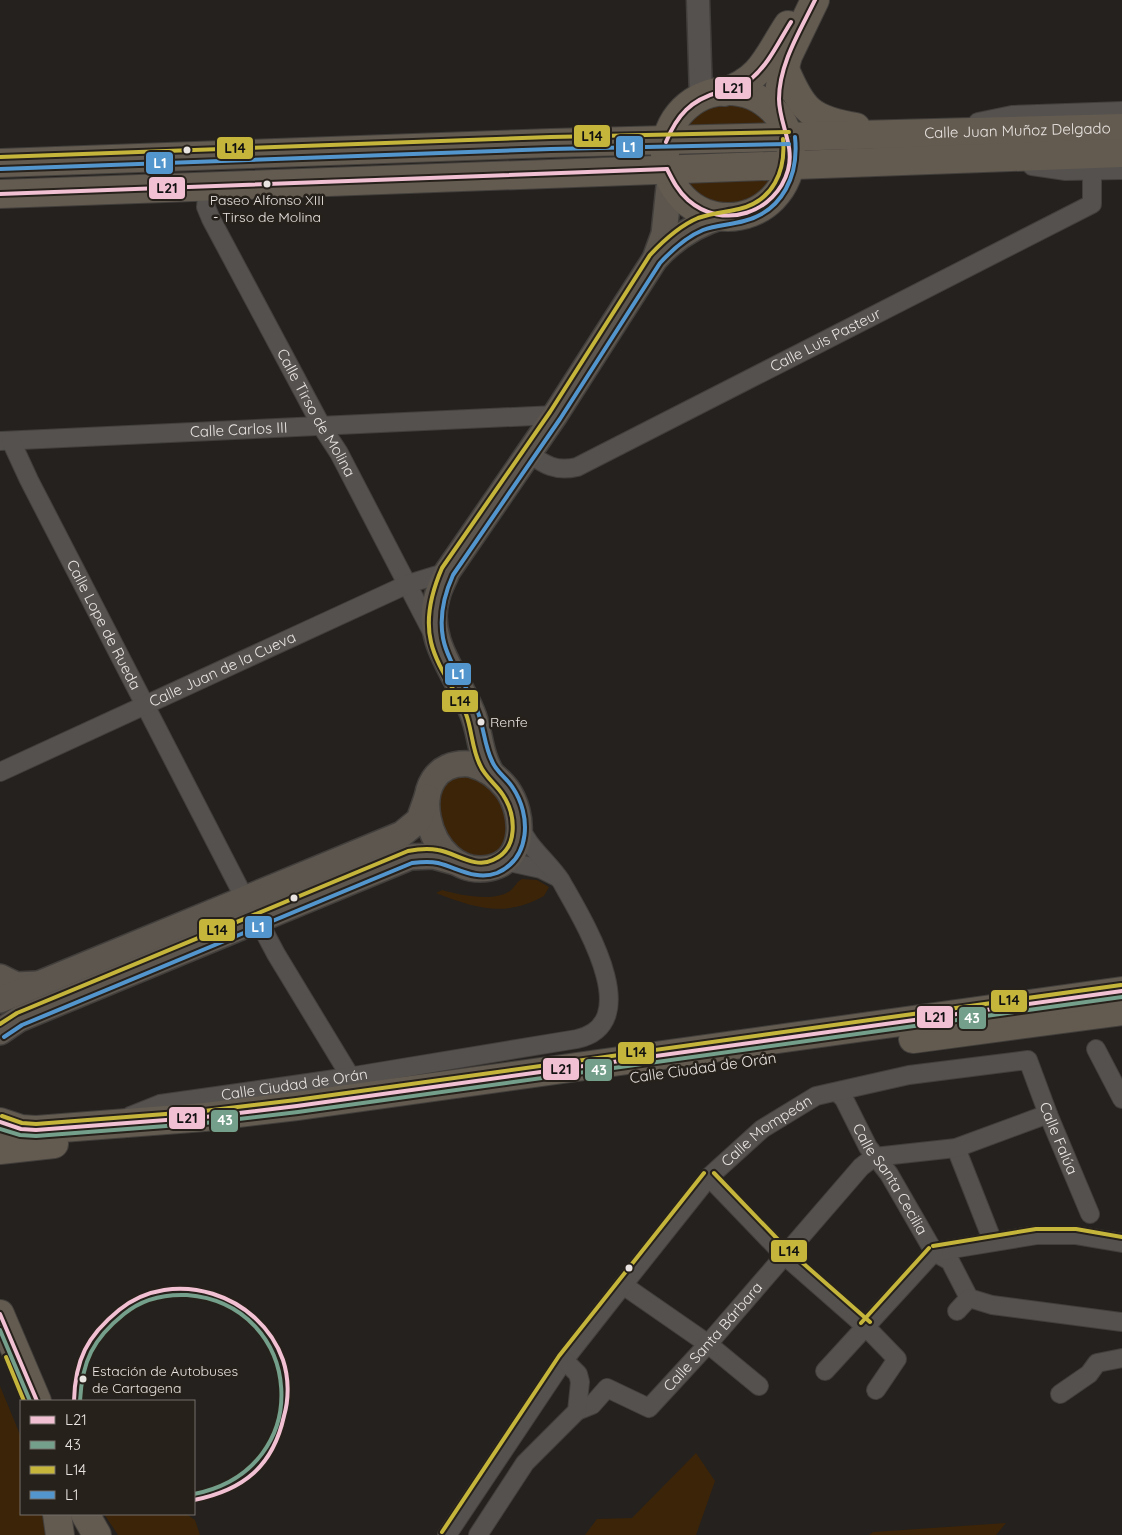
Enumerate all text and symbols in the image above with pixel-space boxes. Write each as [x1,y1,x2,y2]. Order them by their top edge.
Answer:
line badge: L21 [714,76,752,100]
text: L21 [722,79,744,97]
street label: Calle Juan Muñoz Delgado [924,118,1111,142]
line badge: L14 [573,124,611,148]
text: L14 [581,127,603,145]
line badge: L1 [615,135,644,159]
line badge: L14 [216,136,254,160]
text: L1 [622,138,636,156]
text: L14 [224,139,246,157]
unlabelled marker [182,145,192,155]
line badge: L1 [145,151,174,175]
text: L1 [153,154,167,172]
line badge: L21 [148,176,186,200]
text: L21 [156,179,178,197]
marker: Paseo Alfonso XIII - Tirso de Molina [262,179,272,189]
place label: Paseo Alfonso XIII - Tirso de Molina [210,191,324,226]
street label: Calle Luis Pasteur [767,303,884,376]
street label: Calle Tirso de Molina [273,345,360,480]
street label: Calle Carlos III [189,418,288,441]
street label: Calle Lope de Rueda [63,556,146,693]
street label: Calle Juan de la Cueva [146,627,299,711]
line badge: L1 [444,662,472,686]
text: L1 [451,665,465,683]
line badge: L14 [441,689,479,713]
text: L14 [449,692,471,710]
place label: Renfe [490,713,528,731]
marker: Renfe [476,717,486,727]
unlabelled marker [289,893,299,903]
line badge: L1 [244,915,273,939]
line badge: L14 [198,918,236,942]
text: L1 [251,918,265,936]
text: L14 [206,921,228,939]
line badge: L14 [990,989,1028,1013]
text: L14 [998,991,1020,1009]
line badge: L21 [916,1005,954,1029]
line badge: 43 [958,1006,987,1030]
text: L21 [924,1008,946,1026]
text: 43 [964,1009,980,1027]
line badge: L14 [617,1041,655,1065]
text: L14 [625,1043,647,1061]
street label: Calle Ciudad de Orán [629,1048,777,1087]
line badge: L21 [542,1057,580,1081]
line badge: 43 [584,1058,613,1082]
text: L21 [550,1060,572,1078]
text: 43 [591,1061,607,1079]
street label: Calle Ciudad de Orán [220,1064,369,1104]
street label: Calle Mompeán [717,1091,815,1171]
street label: Calle Falúa [1035,1099,1082,1177]
line badge: L21 [168,1106,206,1130]
text: L21 [176,1109,198,1127]
line badge: 43 [210,1109,239,1133]
text: 43 [217,1111,233,1129]
street label: Calle Santa Cecilia [849,1120,932,1238]
line badge: L14 [770,1239,808,1263]
text: L14 [778,1242,800,1260]
unlabelled marker [624,1263,634,1273]
street label: Calle Santa Bárbara [659,1278,766,1395]
place label: Estación de Autobuses de Cartagena [92,1362,238,1397]
marker: Estación de Autobuses de Cartagena [78,1374,88,1384]
legend [20,1400,195,1515]
text: L21 [65,1410,87,1429]
text: 43 [65,1435,81,1454]
text: L14 [65,1460,86,1479]
text: L1 [65,1485,79,1504]

